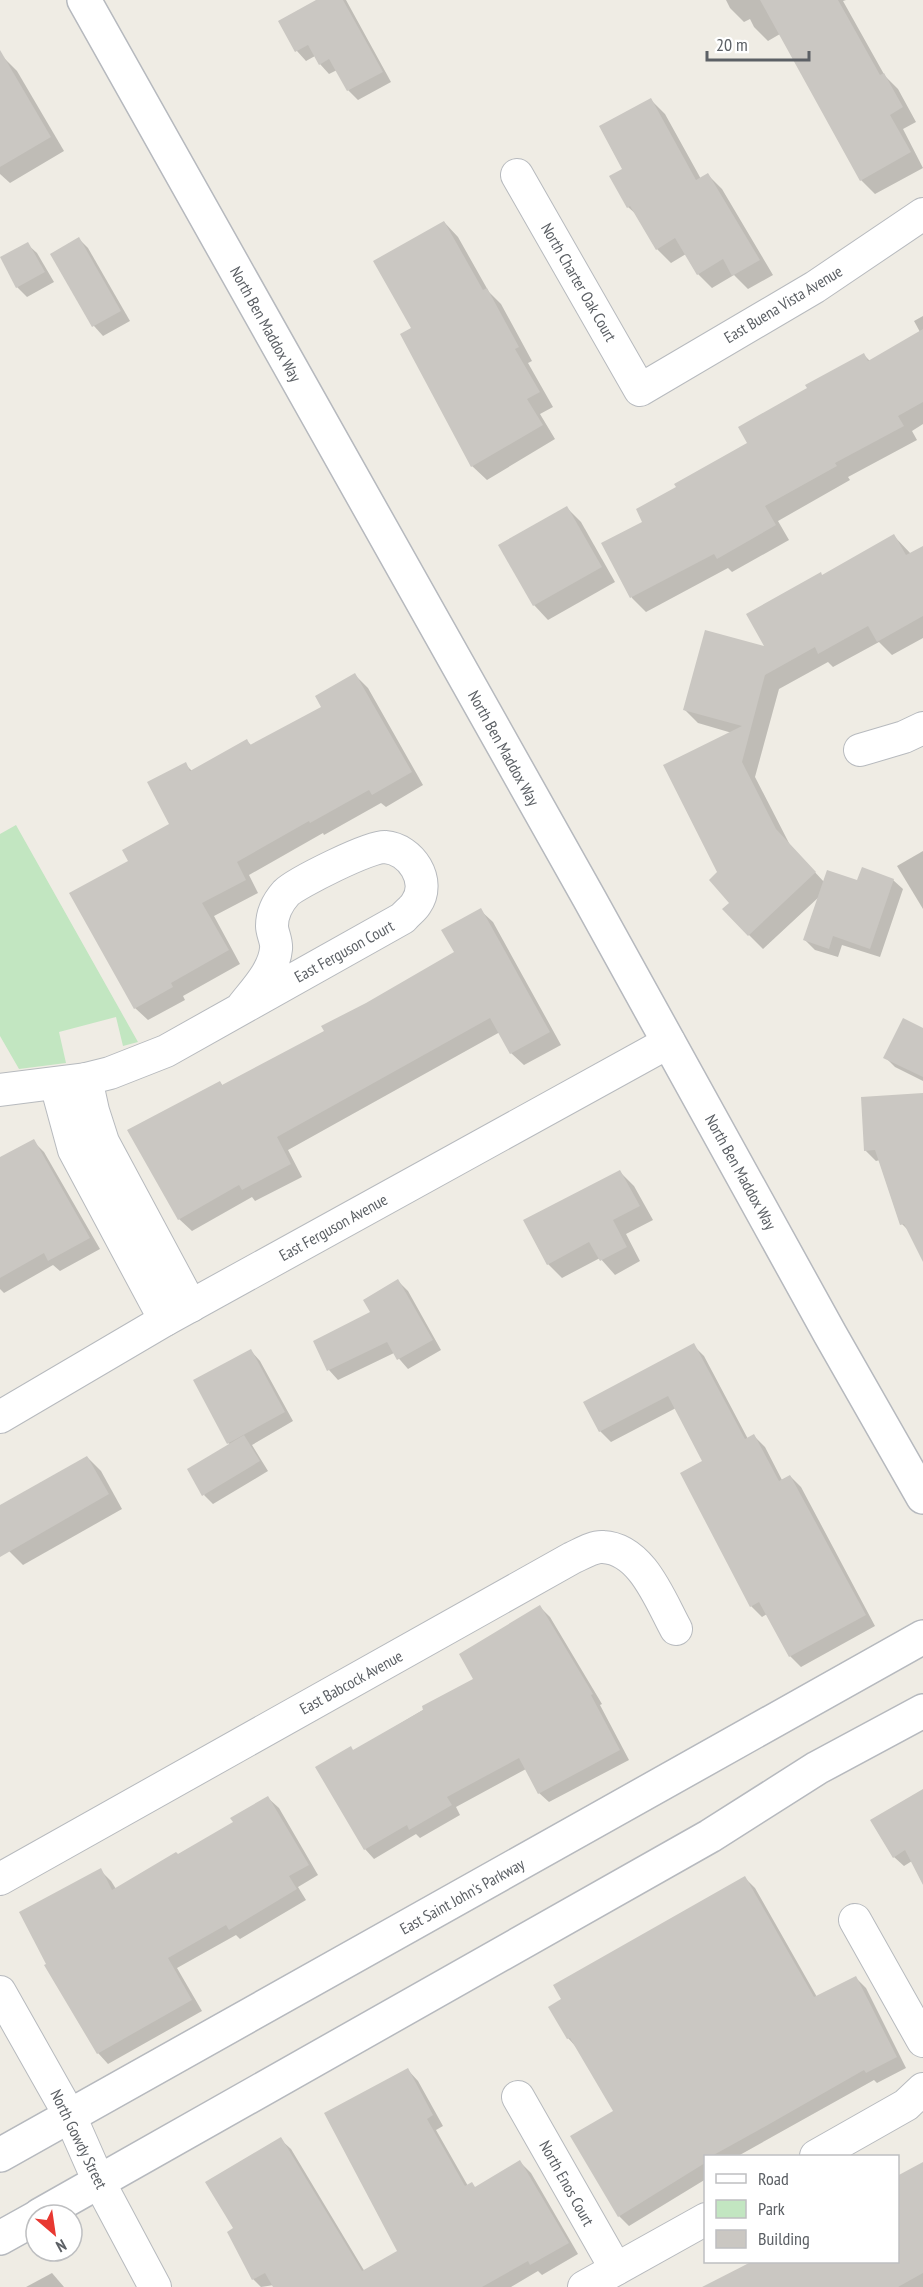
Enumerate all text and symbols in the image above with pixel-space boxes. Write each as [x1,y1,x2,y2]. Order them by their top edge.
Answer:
scale bar [707,24,809,62]
text: 20 m [716,33,748,56]
street label: North Charter Oak Court [537,219,621,345]
street label: East Buena Vista Avenue [720,261,846,347]
street label: North Ben Maddox Way [226,263,306,385]
street label: North Ben Maddox Way [464,687,544,809]
street label: East Ferguson Court [291,915,398,987]
street label: North Ben Maddox Way [701,1111,781,1233]
street label: East Ferguson Avenue [275,1189,391,1265]
street label: East Babcock Avenue [296,1645,406,1719]
street label: East Saint John's Parkway [396,1853,528,1939]
street label: North Gowdy Street [46,2086,112,2193]
street label: North Enos Court [535,2137,599,2230]
legend [704,2155,899,2263]
text: Road [758,2167,789,2190]
text: Park [758,2197,785,2220]
north arrow [24,2203,84,2263]
text: Building [758,2227,810,2250]
text: N [53,2235,70,2257]

